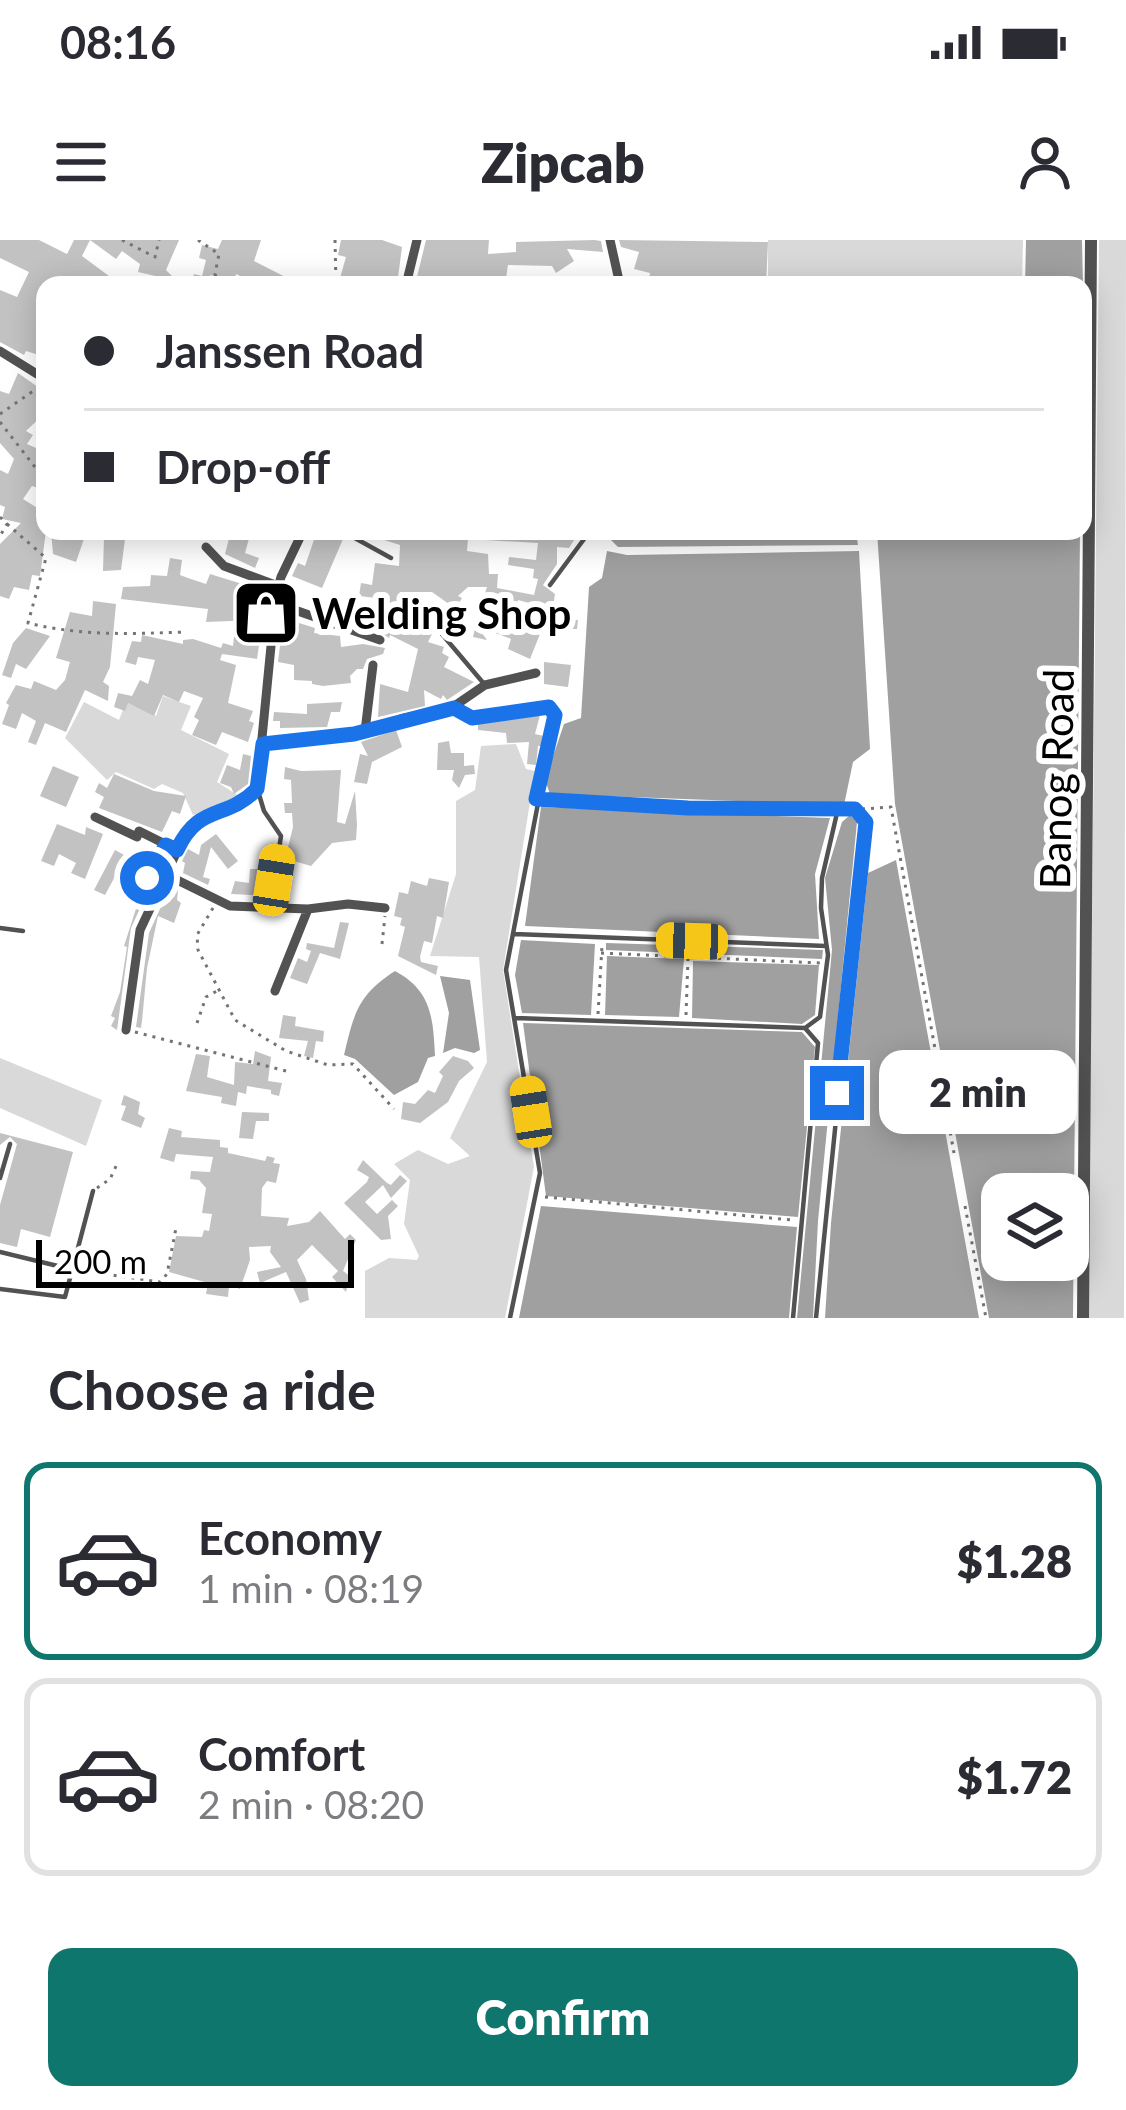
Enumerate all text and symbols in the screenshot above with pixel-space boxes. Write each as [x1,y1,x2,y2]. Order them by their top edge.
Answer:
text: 08:16 [60,15,176,69]
icon: menu [48,129,114,195]
icon: person [1012,129,1078,195]
text: Zipcab [481,130,645,195]
text: Janssen Road [156,324,424,378]
text: Drop-off [156,440,330,494]
shop icon: Welding Shop [231,578,301,648]
place label: Welding Shop [312,588,571,638]
street label: Banog Road [1029,668,1083,890]
car [251,842,297,918]
route start [120,851,174,905]
car [655,922,729,960]
callout: 2 min [879,1051,1077,1135]
route end [810,1066,864,1120]
text: 2 min [929,1069,1027,1115]
car [508,1074,554,1150]
map controls [981,1173,1089,1281]
button: layers [981,1173,1089,1281]
scale bar [36,1234,354,1287]
text: 200 m [54,1241,147,1281]
text: Choose a ride [48,1357,376,1422]
icon: car [54,1507,162,1615]
text: Economy [198,1511,382,1565]
text: $1.28 [957,1534,1072,1588]
text: 1 min · 08:19 [198,1565,424,1611]
icon: car [54,1723,162,1831]
text: Comfort [198,1727,365,1781]
text: $1.72 [957,1750,1072,1804]
text: 2 min · 08:20 [198,1781,424,1827]
button: Confirm [48,1948,1078,2086]

